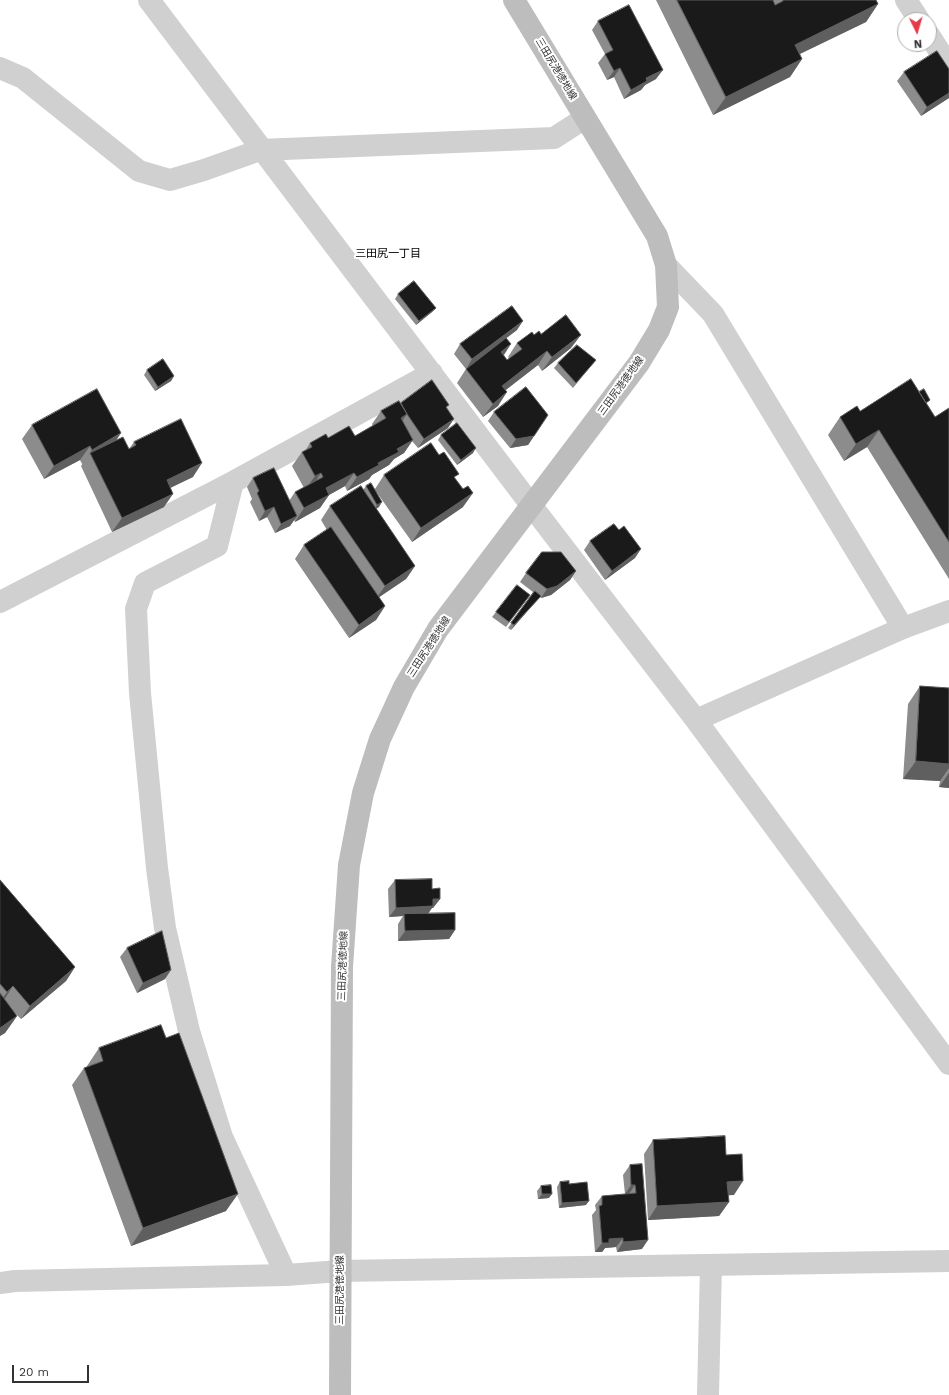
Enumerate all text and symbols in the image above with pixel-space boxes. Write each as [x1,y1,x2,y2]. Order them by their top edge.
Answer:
north arrow [897,12,937,52]
street label: 三田尻港徳地線 [533,36,579,102]
text: N [913,37,923,50]
district label: 三田尻一丁目 [355,247,421,261]
street label: 三田尻港徳地線 [596,354,646,418]
street label: 三田尻港徳地線 [405,614,453,680]
street label: 三田尻港徳地線 [336,931,350,1001]
street label: 三田尻港徳地線 [334,1255,346,1325]
scale bar [14,1357,91,1383]
text: 20 m [19,1365,49,1379]

